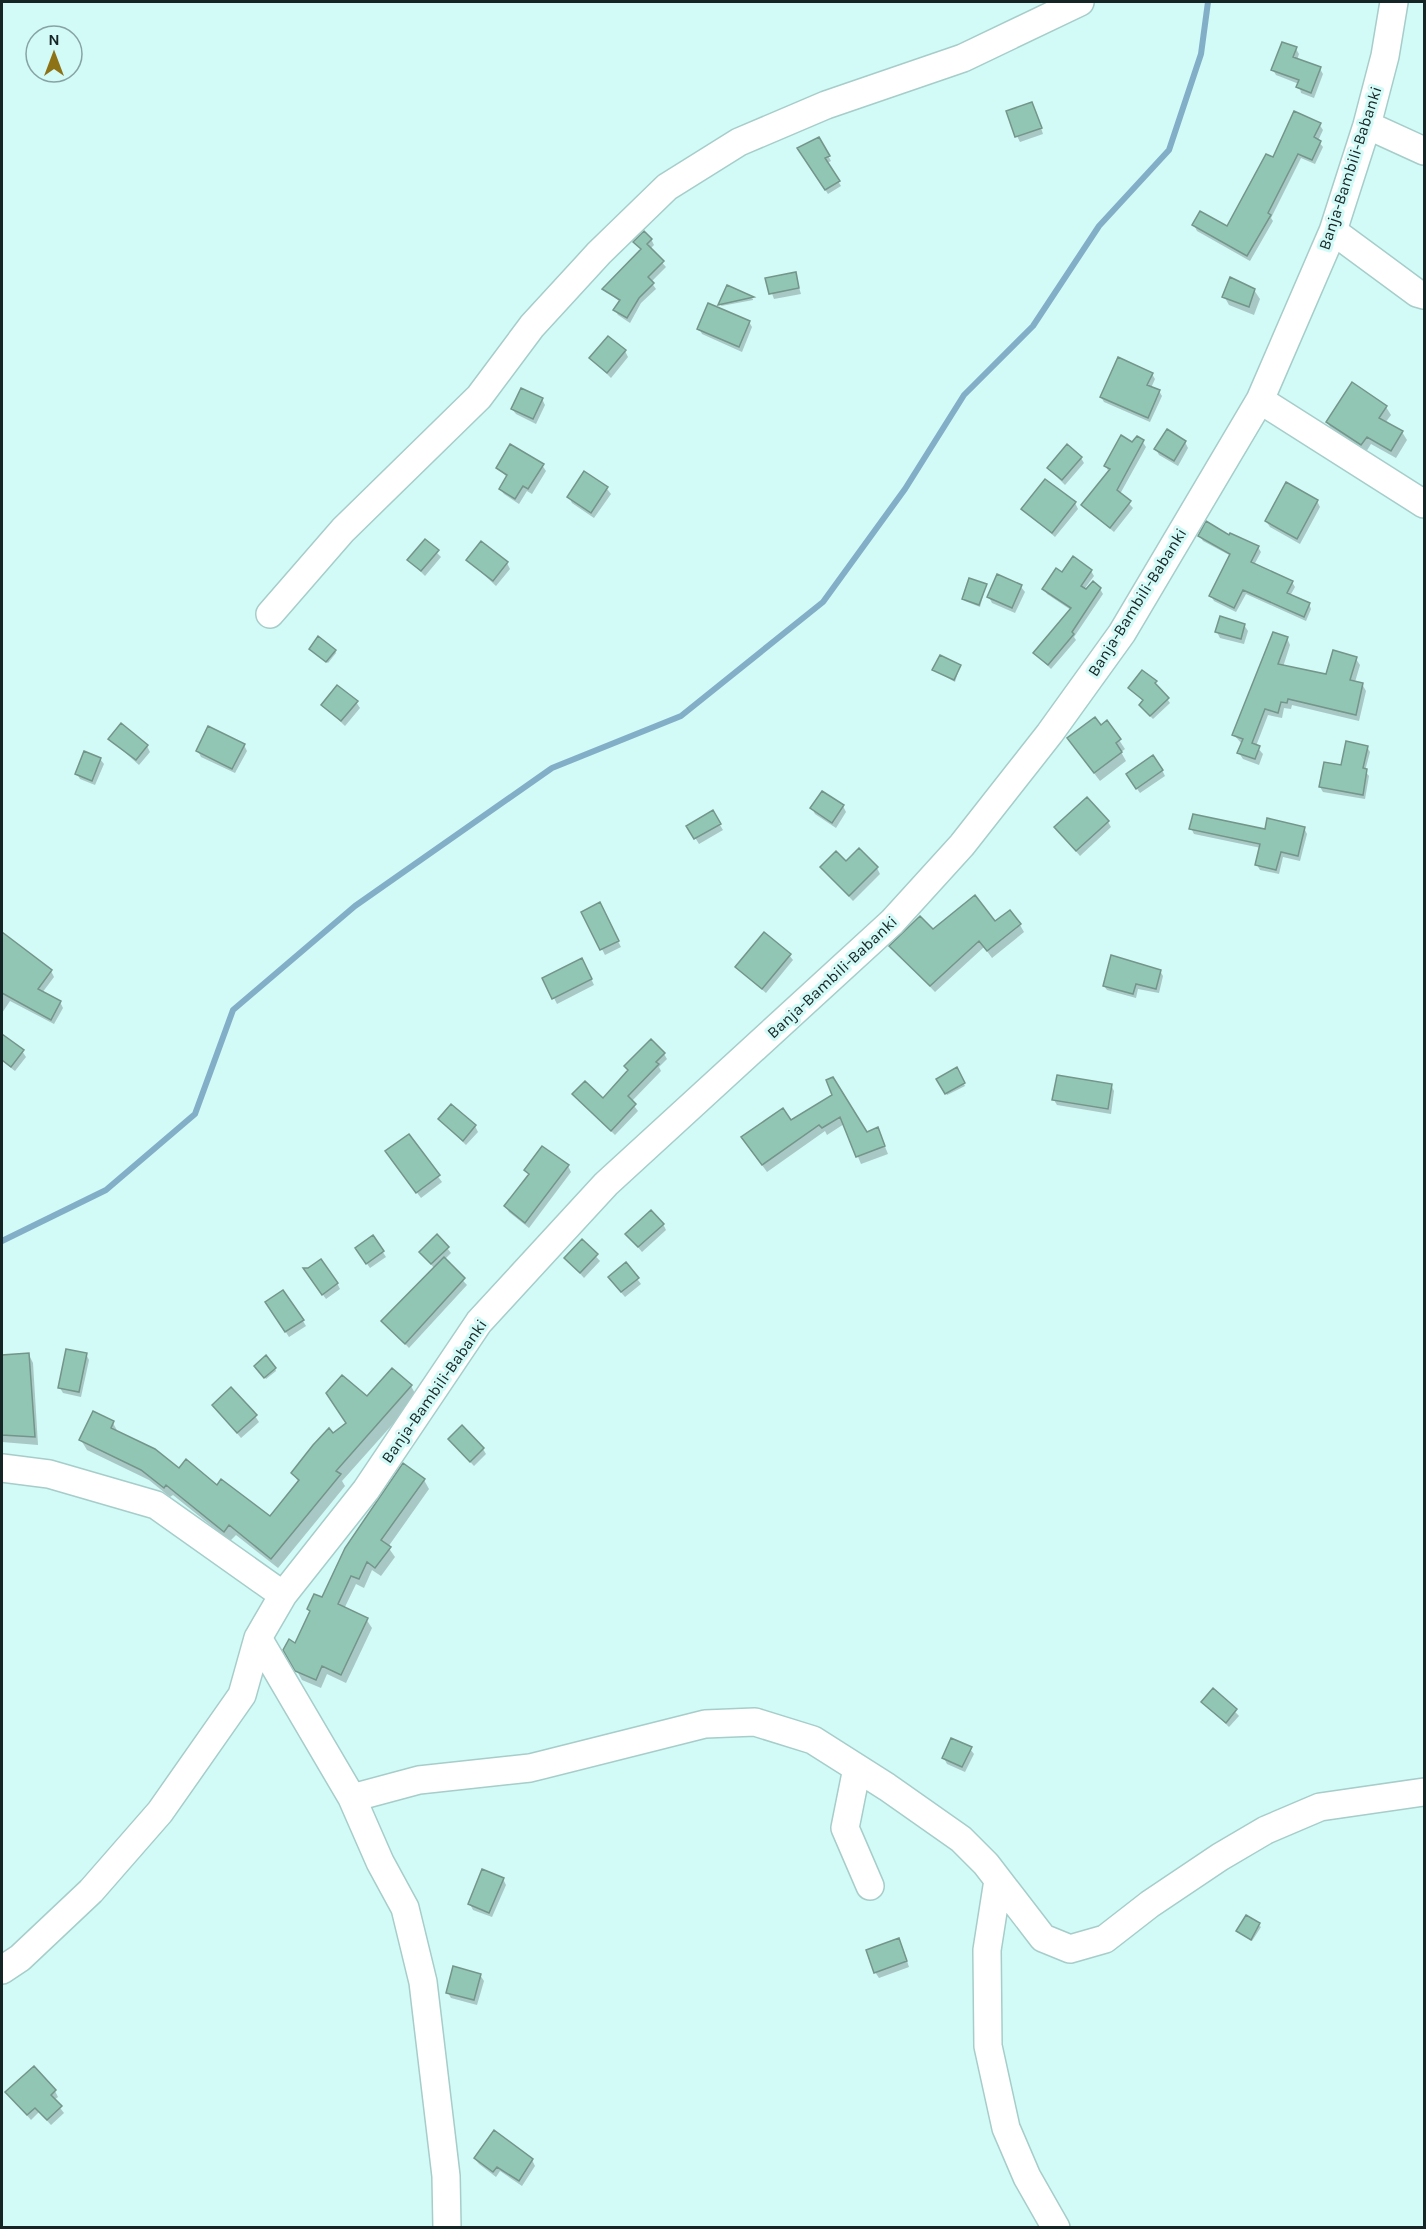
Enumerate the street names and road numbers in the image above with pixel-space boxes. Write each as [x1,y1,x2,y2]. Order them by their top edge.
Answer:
street label: Banja-Bambili-Babanki [1315,84,1385,252]
street label: Banja-Bambili-Babanki [1084,524,1190,680]
street label: Banja-Bambili-Babanki [763,912,901,1042]
street label: Banja-Bambili-Babanki [377,1315,491,1467]

